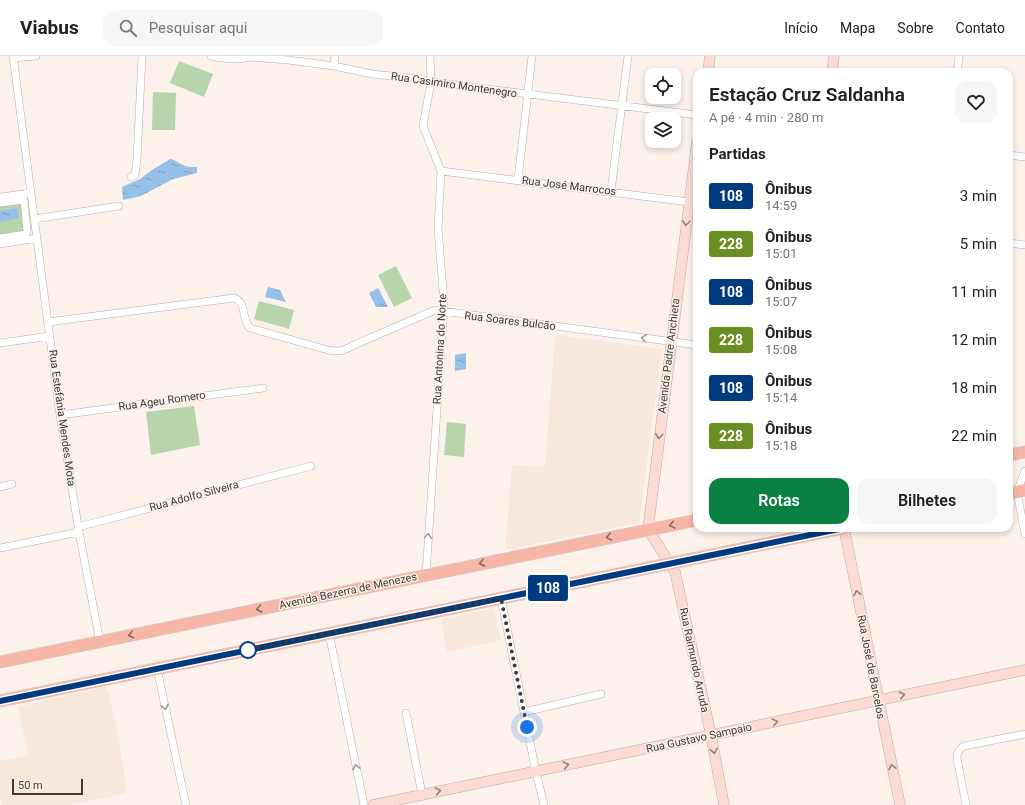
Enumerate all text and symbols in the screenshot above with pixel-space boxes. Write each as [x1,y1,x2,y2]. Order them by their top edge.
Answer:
search box [103,10,383,46]
text: Viabus [20,16,79,39]
icon: search [117,17,139,39]
text: Pesquisar aqui [149,19,248,37]
text: Início [784,20,818,36]
text: Mapa [840,20,875,36]
text: Sobre [897,20,934,36]
text: Contato [956,20,1005,36]
map controls [645,68,681,148]
button: locate [645,68,681,104]
street label: Rua Casimiro Montenegro [390,70,518,100]
button: heart [955,81,997,123]
text: Estação Cruz Saldanha [709,83,905,106]
text: A pé · 4 min · 280 m [709,110,823,125]
button: layers [645,112,681,148]
text: Partidas [709,145,766,163]
street label: Rua José Marrocos [521,174,617,198]
text: Ônibus [765,180,812,198]
text: 3 min [960,187,997,205]
text: 108 [719,188,743,204]
text: 14:59 [765,198,797,213]
one-way arrow [682,220,691,226]
text: Ônibus [765,228,812,246]
text: 5 min [960,235,997,253]
text: 228 [719,236,743,252]
text: 15:01 [765,246,797,261]
text: Ônibus [765,276,812,294]
text: 11 min [951,283,997,301]
text: 108 [719,284,743,300]
street label: Rua Antonina do Norte [431,293,449,405]
text: 15:07 [765,294,797,309]
street label: Avenida Padre Anchieta [655,298,683,414]
street label: Rua Soares Bulcão [464,309,556,333]
text: Ônibus [765,324,812,342]
text: 12 min [951,331,997,349]
text: 228 [719,332,743,348]
one-way arrow [641,334,647,343]
text: 15:08 [765,342,797,357]
street label: Rua Estefânia Mendes Mota [46,349,78,487]
text: Ônibus [765,372,812,390]
text: 18 min [951,379,997,397]
text: 108 [719,380,743,396]
street label: Rua Ageu Romero [118,388,206,414]
text: 15:14 [765,390,797,405]
text: Ônibus [765,420,812,438]
text: 22 min [951,427,997,445]
text: 228 [719,428,743,444]
one-way arrow [655,433,664,439]
text: 15:18 [765,438,797,453]
street label: Rua Adolfo Silveira [148,478,240,514]
button: Rotas [709,478,849,524]
button: Bilhetes [857,478,997,524]
one-way arrow [669,520,675,528]
one-way arrow [424,533,433,539]
one-way arrow [606,533,612,541]
one-way arrow [479,559,485,567]
street label: Avenida Bezerra de Menezes [278,570,418,612]
line badge: 108 [525,575,571,601]
text: 108 [536,580,560,596]
one-way arrow [853,590,861,596]
one-way arrow [255,605,262,613]
street label: Rua Raimundo Arruda [677,606,711,714]
street label: Rua José de Barcelos [855,614,888,720]
one-way arrow [128,631,134,639]
unlabelled marker [239,641,257,659]
one-way arrow [899,691,906,699]
one-way arrow [161,703,169,710]
your location [517,717,537,737]
one-way arrow [772,718,778,726]
street label: Rua Gustavo Sampaio [645,720,753,756]
one-way arrow [709,748,718,754]
one-way arrow [563,762,569,770]
one-way arrow [353,764,361,770]
one-way arrow [888,764,896,770]
scale bar [12,777,83,796]
text: 50 m [18,779,43,792]
one-way arrow [435,787,441,796]

